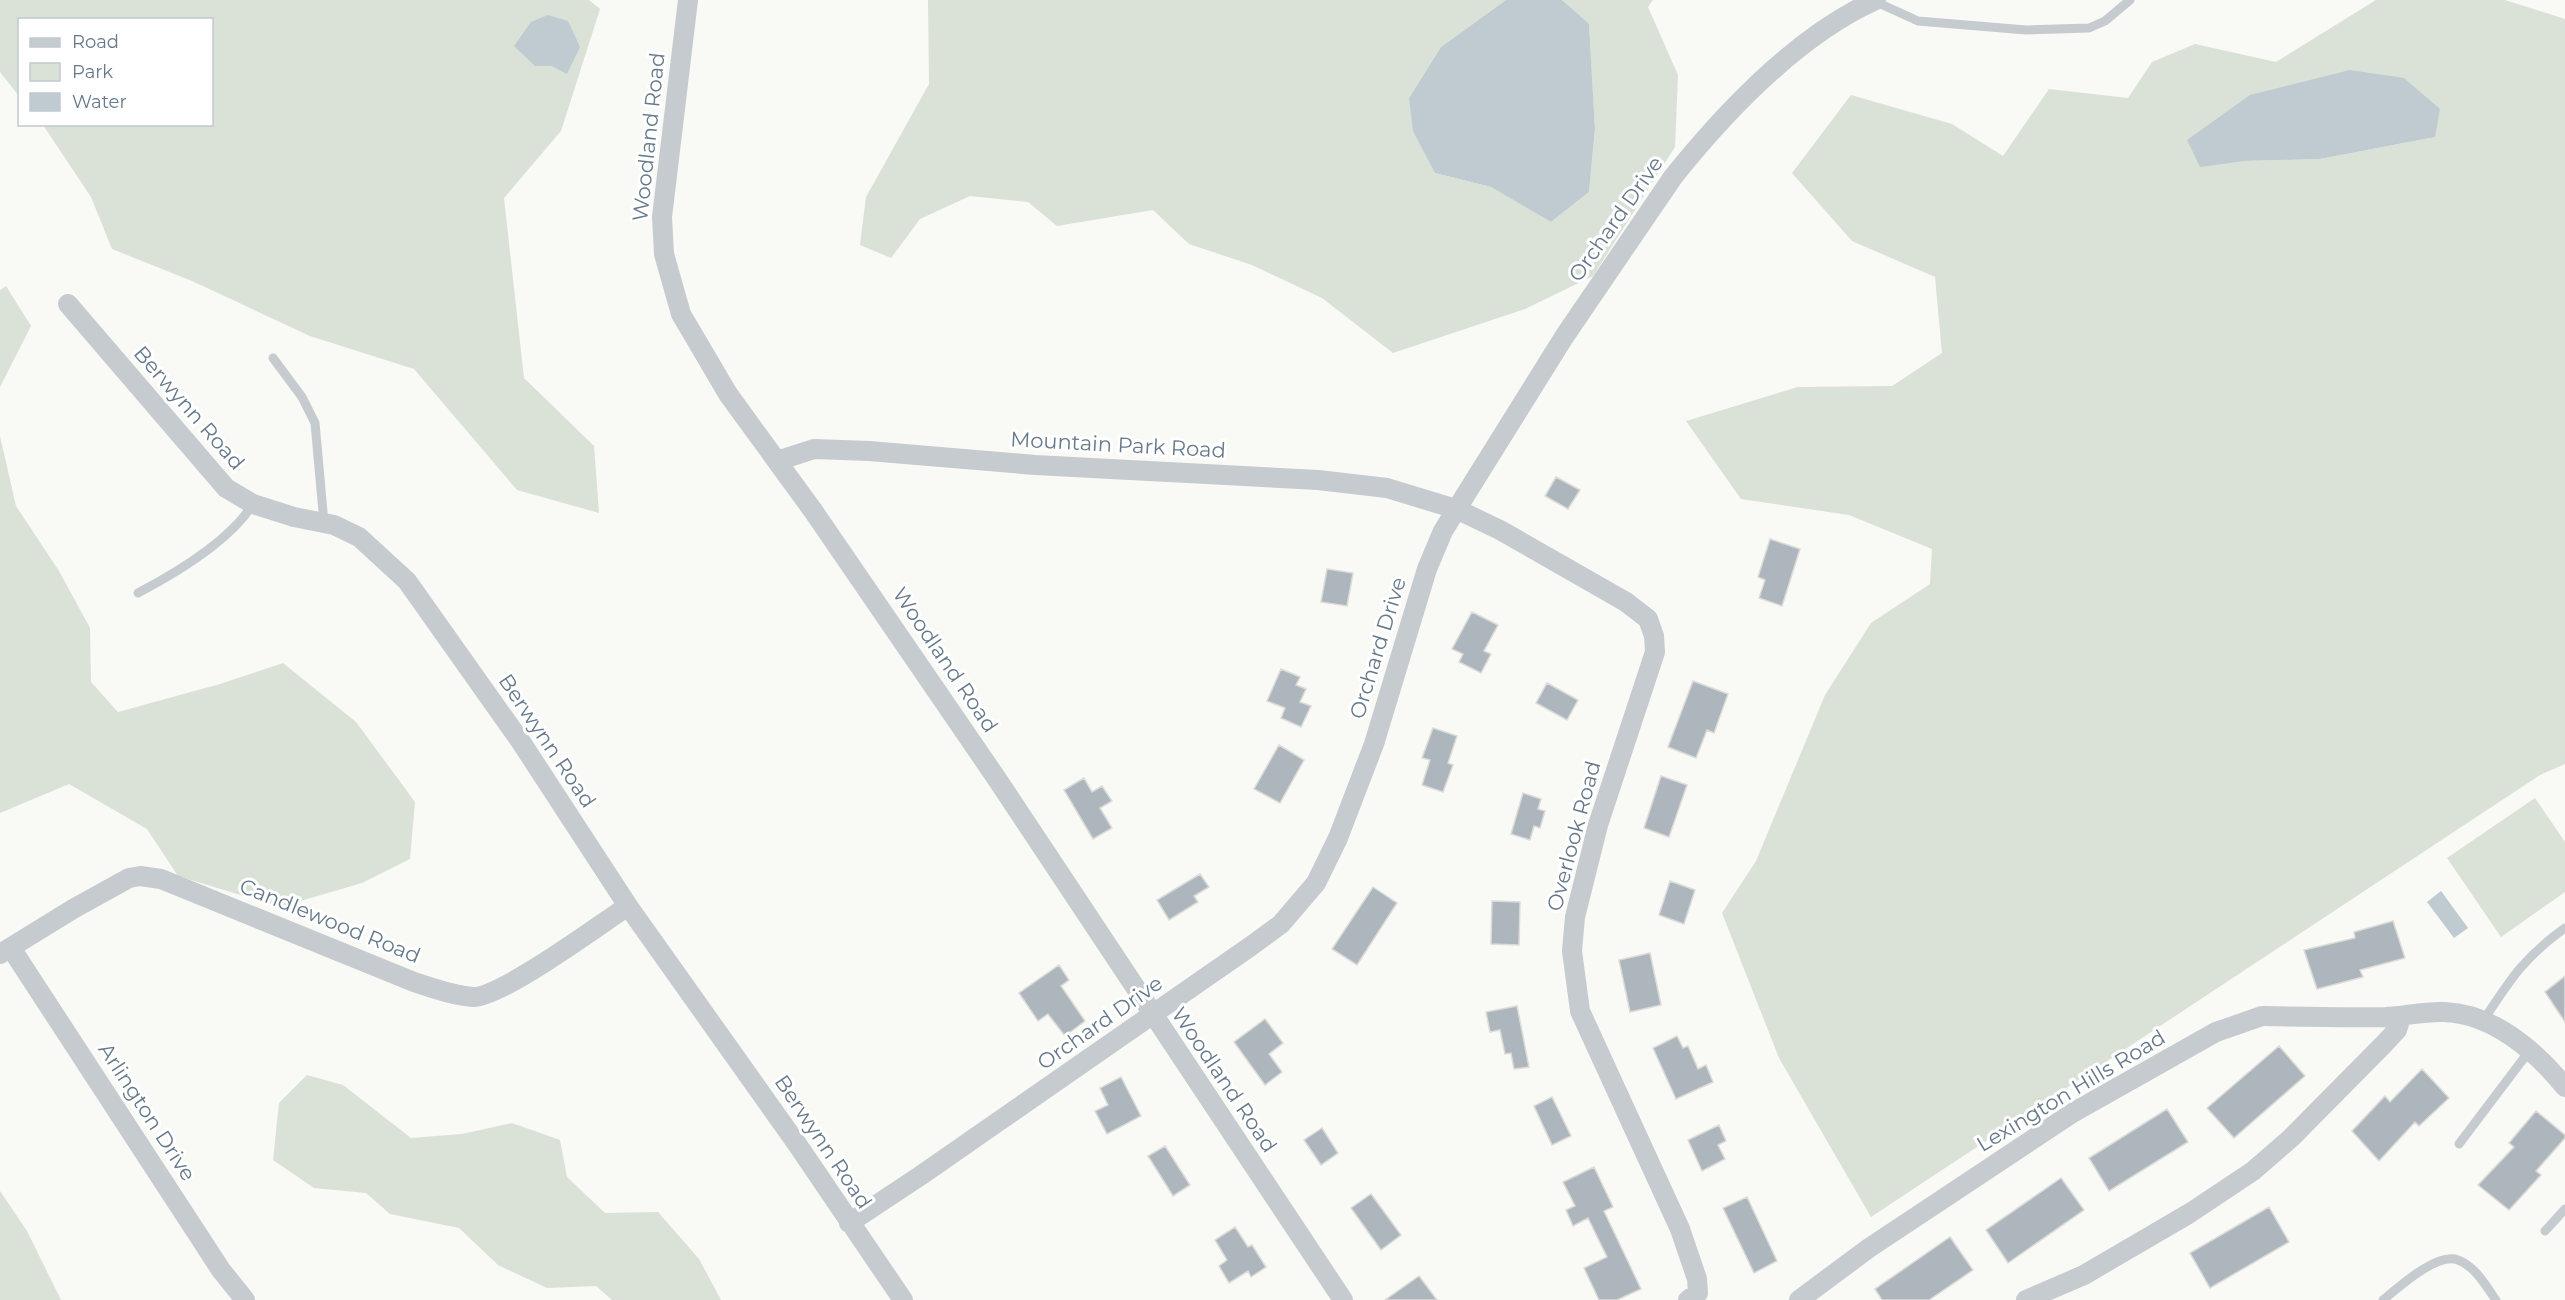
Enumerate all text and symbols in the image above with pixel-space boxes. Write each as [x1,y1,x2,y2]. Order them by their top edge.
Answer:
legend [18,18,213,126]
text: Road [72,31,119,53]
street label: Woodland Road [627,51,670,223]
text: Park [72,61,113,83]
text: Water [72,91,127,113]
street label: Orchard Drive [1563,151,1668,286]
street label: Berwynn Road [129,341,250,475]
street label: Mountain Park Road [1010,426,1226,463]
street label: Orchard Drive [1344,574,1411,722]
street label: Woodland Road [888,582,1003,737]
street label: Berwynn Road [493,669,601,812]
street label: Overlook Road [1541,758,1606,914]
street label: Candlewood Road [236,873,424,968]
street label: Orchard Drive [1032,970,1167,1075]
street label: Woodland Road [1167,1002,1282,1157]
street label: Lexington Hills Road [1972,1024,2170,1157]
street label: Arlington Drive [94,1038,201,1185]
street label: Berwynn Road [769,1070,877,1213]

